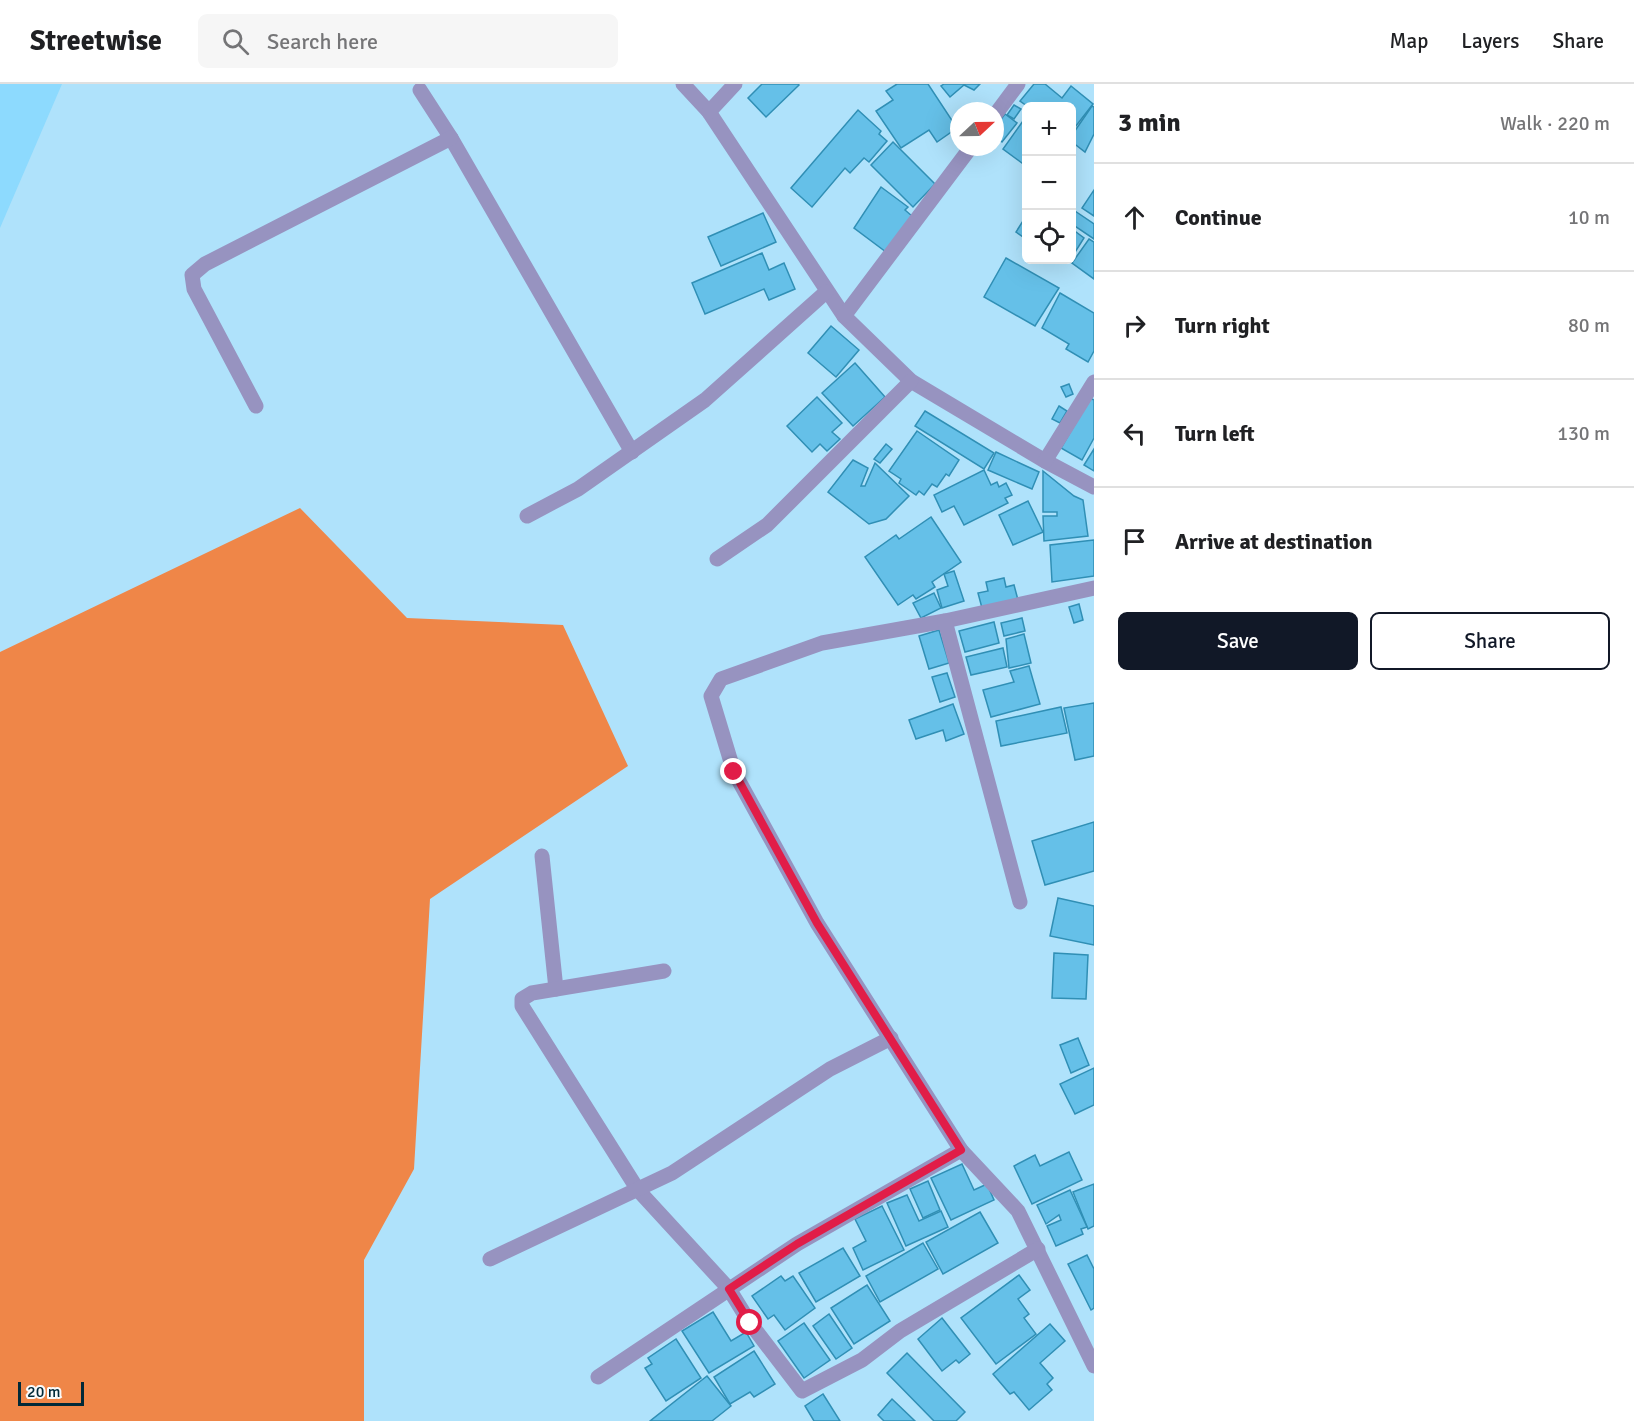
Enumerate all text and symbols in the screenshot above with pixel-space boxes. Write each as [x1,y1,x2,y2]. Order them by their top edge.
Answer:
search box [198,14,618,68]
text: Streetwise [30,24,162,58]
icon: search [219,25,252,58]
text: Search here [267,28,378,55]
text: Map [1390,28,1428,54]
text: Layers [1461,28,1519,54]
text: Share [1552,28,1604,54]
north arrow [950,102,1004,156]
map controls [1022,102,1076,264]
button: + [1022,102,1076,156]
text: 3 min [1118,107,1181,139]
text: Walk · 220 m [1500,111,1610,136]
button: − [1022,156,1076,210]
icon: ahead [1118,201,1151,234]
text: Continue [1175,204,1262,231]
text: 10 m [1568,205,1610,230]
button: locate [1022,210,1076,264]
icon: right [1118,309,1151,342]
text: Turn right [1175,312,1270,339]
text: 80 m [1568,313,1610,338]
icon: left [1118,417,1151,450]
text: Turn left [1175,420,1255,447]
text: 130 m [1557,421,1610,446]
icon: arrive [1118,525,1151,558]
text: Arrive at destination [1175,528,1372,555]
button: Save [1118,612,1358,670]
button: Share [1370,612,1610,670]
route end [720,758,746,784]
route start [736,1309,762,1335]
scale bar [18,1379,84,1406]
text: 20 m [27,1382,61,1402]

